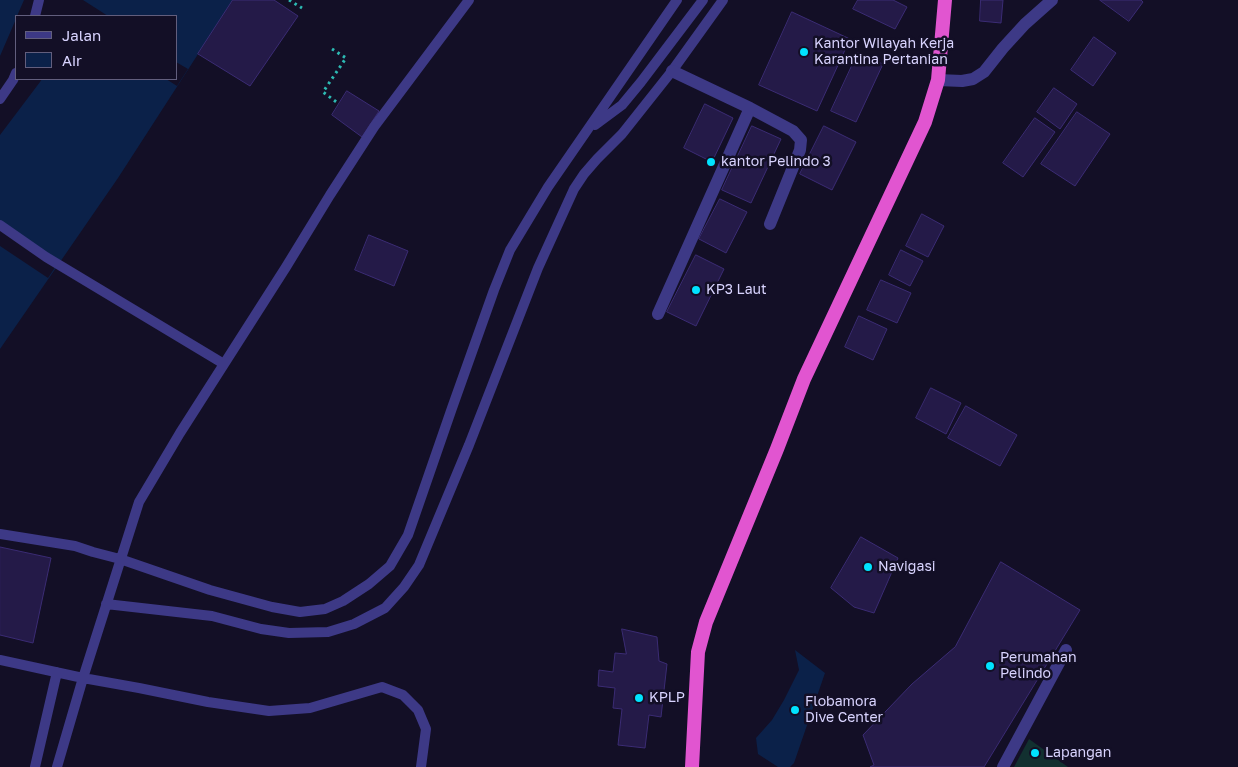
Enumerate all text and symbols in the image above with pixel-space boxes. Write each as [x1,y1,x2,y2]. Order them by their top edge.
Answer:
legend [15,15,178,80]
text: Jalan [62,26,101,44]
place label: Kantor Wilayah Kerja Karantina Pertanian [814,36,954,68]
marker: Kantor Wilayah Kerja Karantina Pertanian [798,46,810,58]
text: Air [62,51,82,69]
place label: kantor Pelindo 3 [721,154,831,170]
marker: kantor Pelindo 3 [705,156,717,168]
place label: KP3 Laut [706,282,767,298]
marker: KP3 Laut [690,284,702,296]
place label: Navigasi [878,559,936,575]
marker: Navigasi [862,561,874,573]
place label: Perumahan Pelindo [1000,650,1077,682]
marker: Perumahan Pelindo [984,660,996,672]
place label: KPLP [649,690,685,706]
marker: KPLP [633,692,645,704]
place label: Flobamora Dive Center [805,694,883,726]
marker: Flobamora Dive Center [789,704,801,716]
place label: Lapangan [1045,745,1111,761]
marker: Lapangan [1029,747,1041,759]

